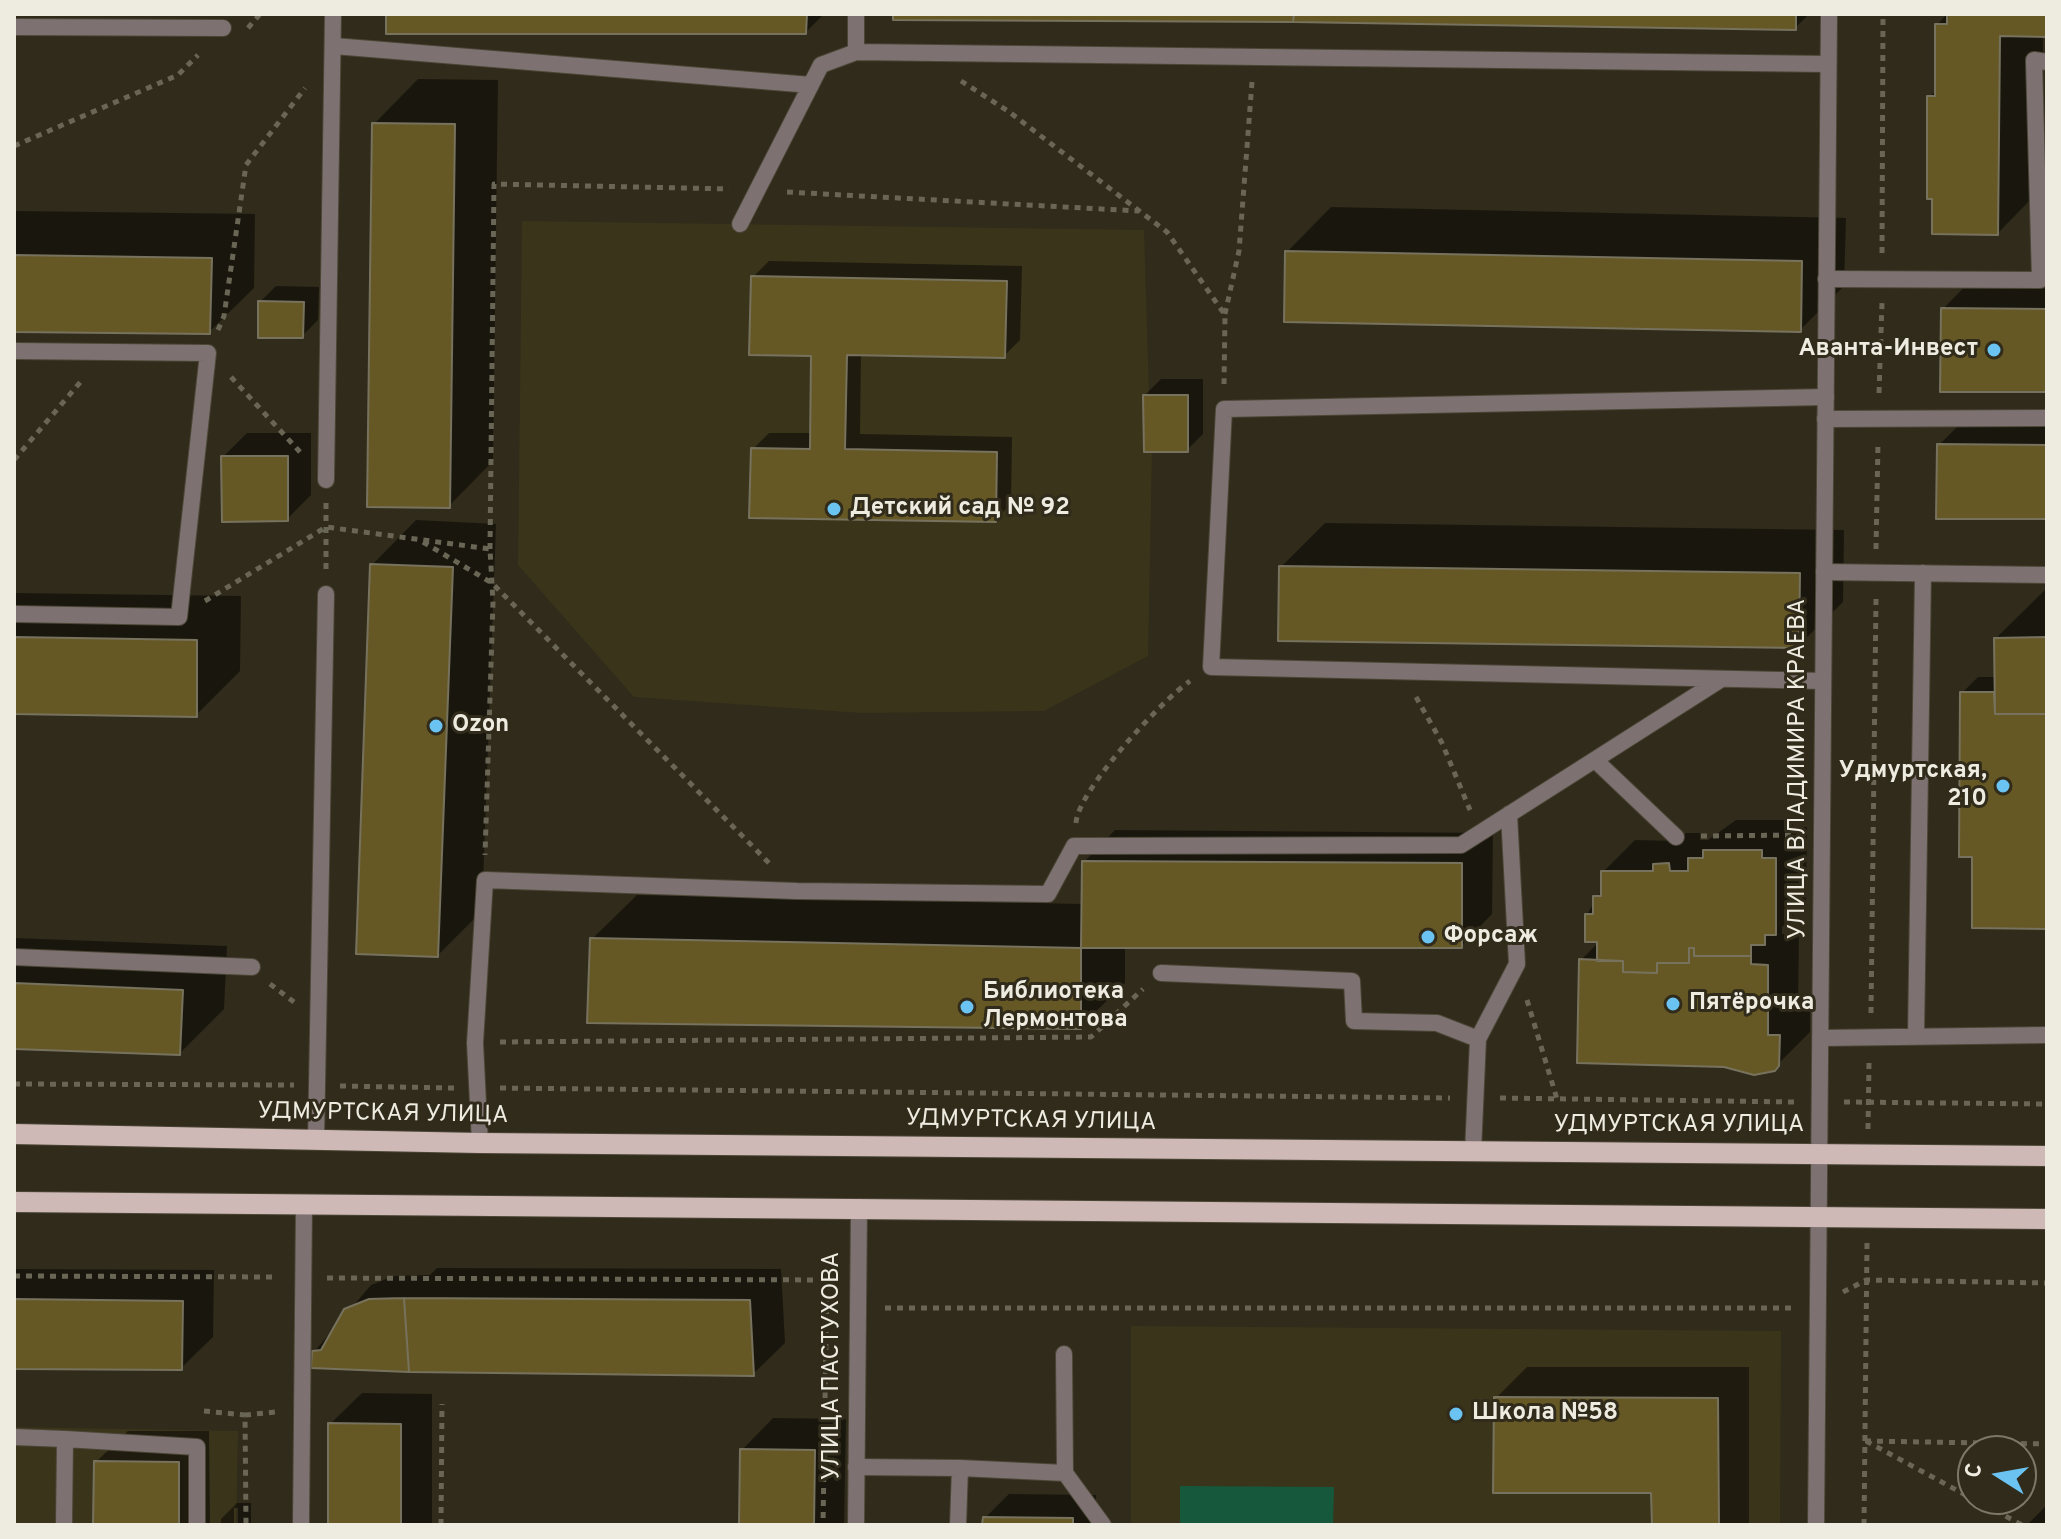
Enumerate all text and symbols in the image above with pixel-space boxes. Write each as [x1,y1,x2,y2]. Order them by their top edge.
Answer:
place label: Аванта-Инвест [1798,336,1978,364]
marker: Аванта-Инвест [1985,341,2003,359]
place label: Детский сад № 92 [850,495,1070,523]
marker: Детский сад № 92 [825,500,843,518]
street label: УЛИЦА ВЛАДИМИРА КРАЕВА [1785,599,1813,939]
place label: Ozon [452,712,509,740]
marker: Ozon [427,717,445,735]
place label: Удмуртская, 210 [1839,758,1987,814]
marker: Удмуртская, 210 [1994,777,2012,795]
place label: Форсаж [1444,923,1538,951]
marker: Форсаж [1419,928,1437,946]
place label: Библиотека Лермонтова [983,979,1128,1035]
place label: Пятёрочка [1689,990,1814,1018]
marker: Пятёрочка [1664,995,1682,1013]
marker: Библиотека Лермонтова [958,998,976,1016]
street label: УДМУРТСКАЯ УЛИЦА [257,1098,509,1132]
street label: УДМУРТСКАЯ УЛИЦА [905,1105,1157,1139]
street label: УДМУРТСКАЯ УЛИЦА [1554,1112,1804,1140]
street label: УЛИЦА ПАСТУХОВА [819,1252,847,1480]
place label: Школа №58 [1472,1400,1618,1428]
marker: Школа №58 [1447,1405,1465,1423]
north arrow [1957,1435,2037,1515]
text: С [1960,1461,1990,1480]

